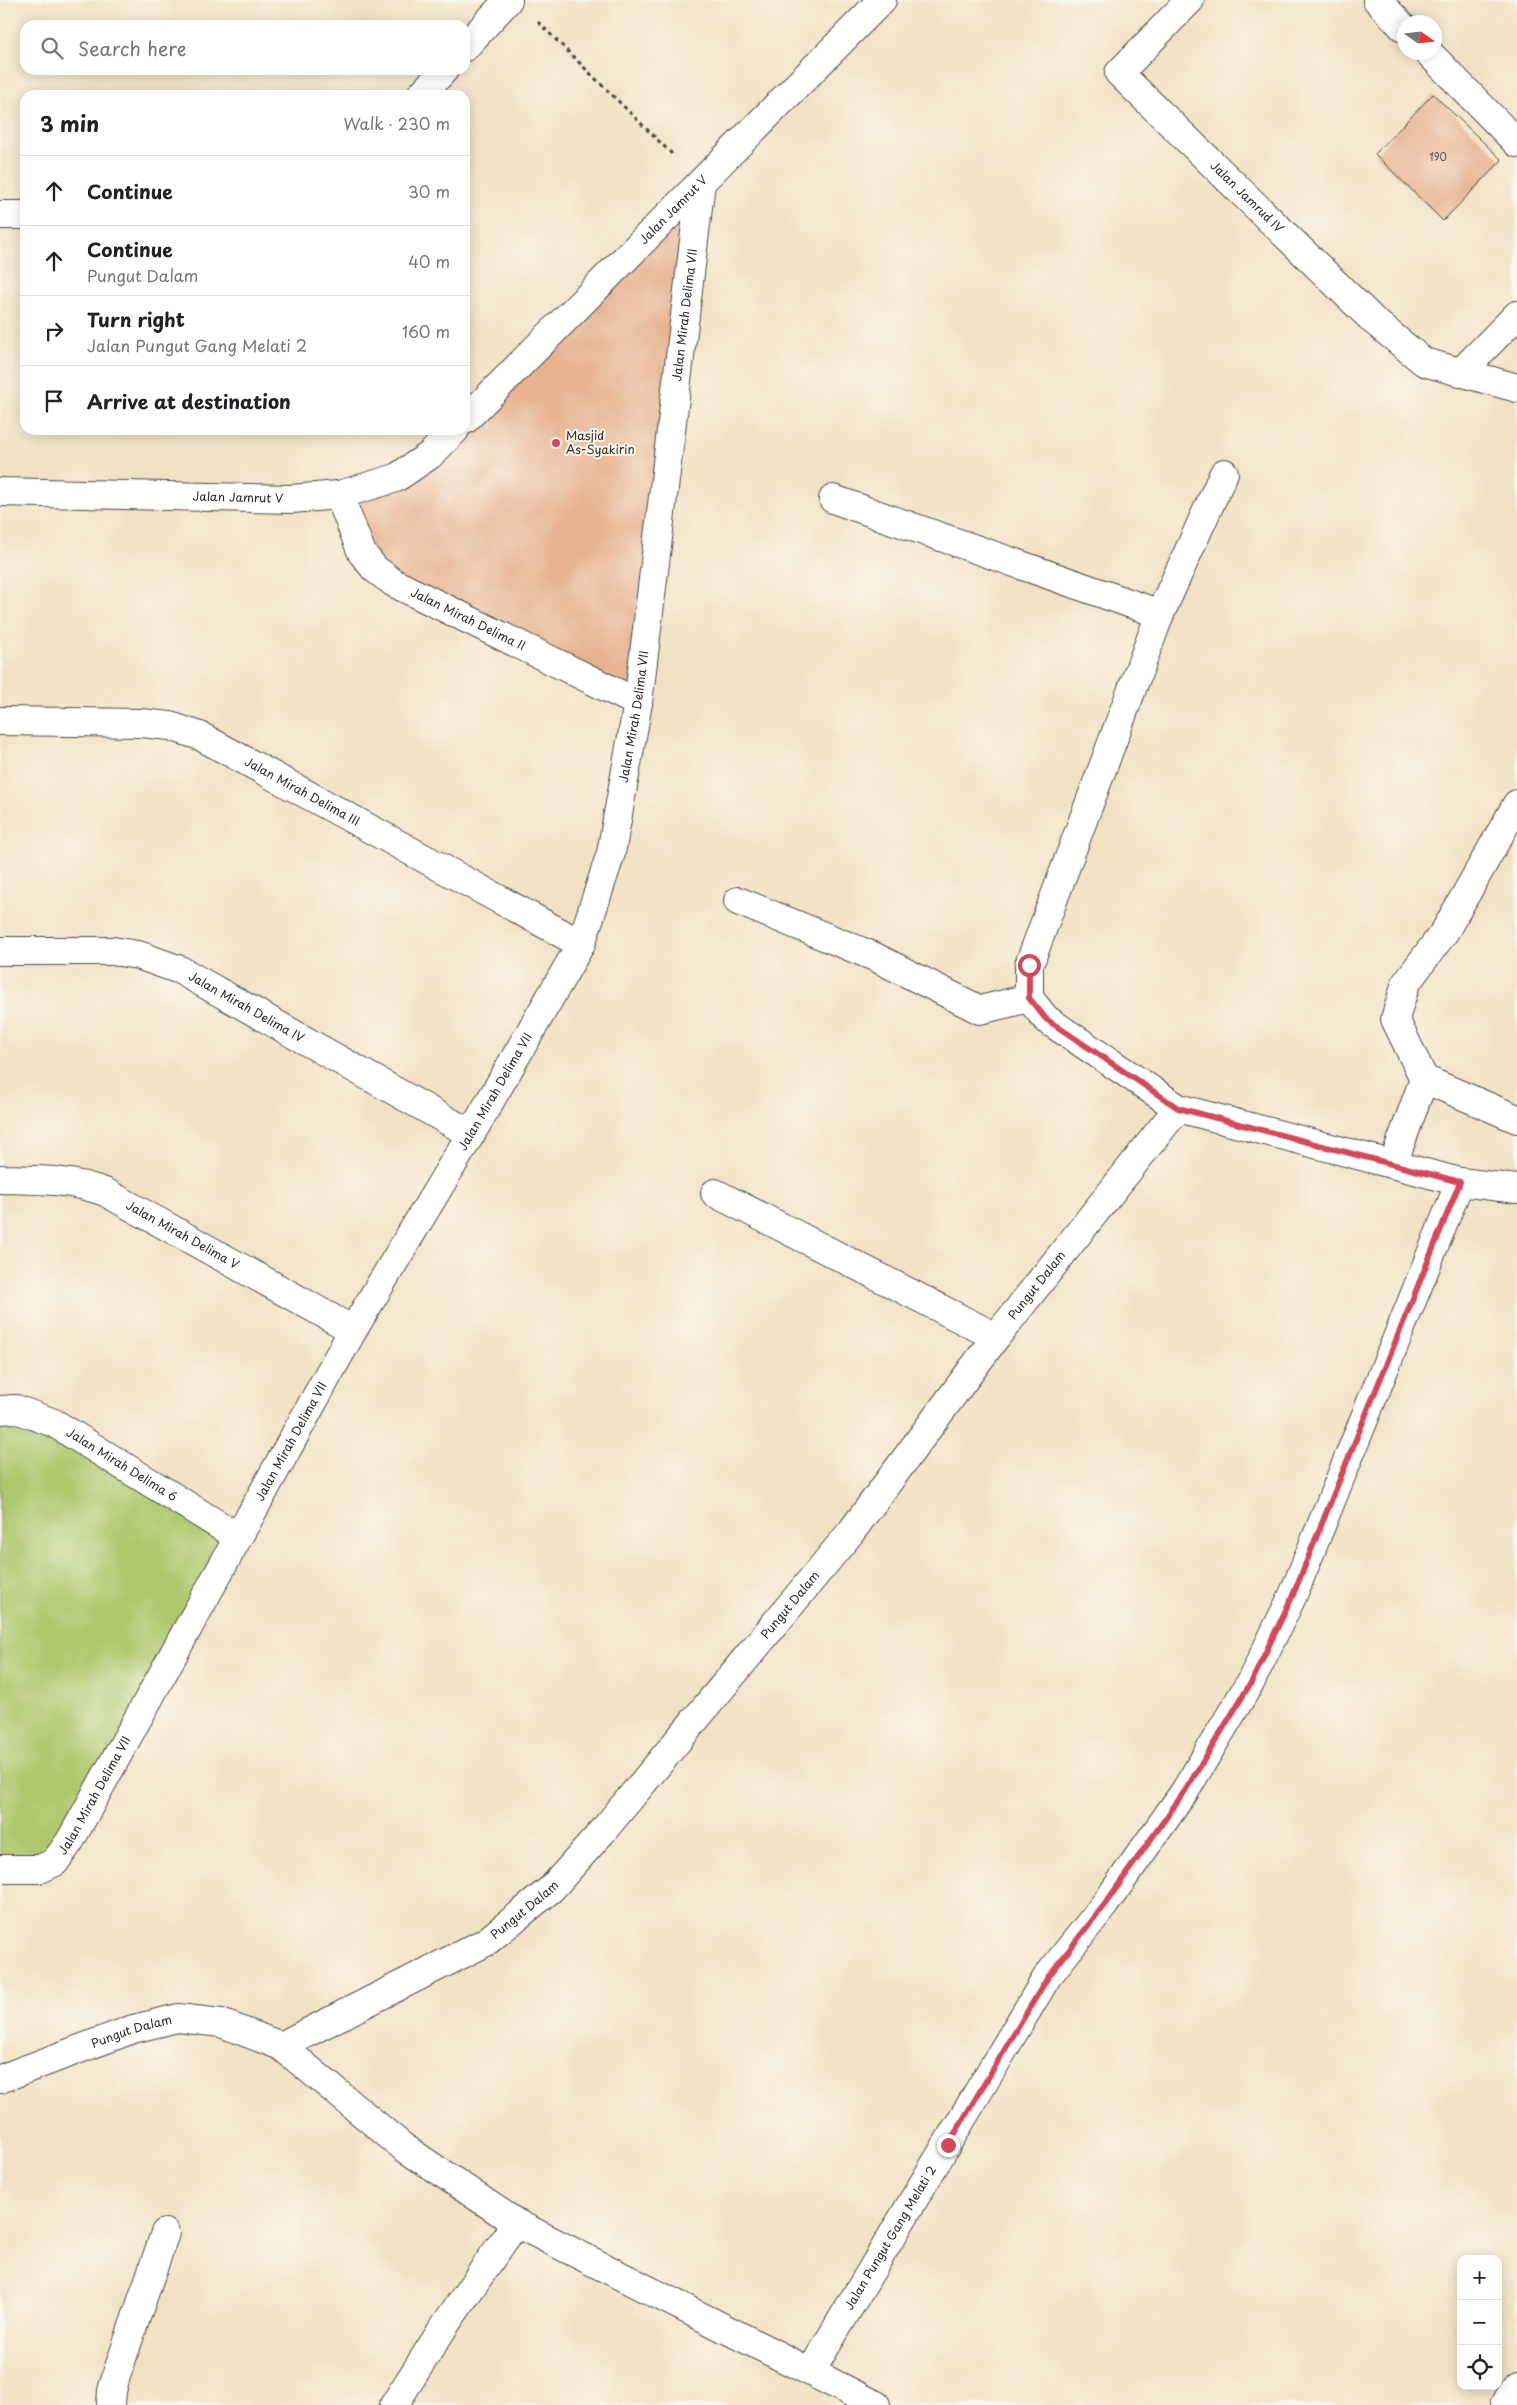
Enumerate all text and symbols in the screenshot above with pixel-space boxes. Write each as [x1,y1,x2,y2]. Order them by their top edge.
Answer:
north arrow [1397,15,1442,60]
search box [20,20,470,75]
icon: search [38,34,66,62]
text: Search here [78,34,187,62]
text: 3 min [40,107,99,139]
text: Walk · 230 m [343,111,450,135]
house number: 190 [1429,149,1447,164]
street label: Jalan Jamrud IV [1207,156,1289,237]
street label: Jalan Jamrut V [634,170,712,248]
icon: ahead [40,177,68,205]
text: Continue [87,177,173,205]
text: 30 m [408,179,450,203]
text: Continue [87,235,173,263]
icon: ahead [40,247,68,275]
street label: Jalan Mirah Delima VII [667,247,701,382]
text: 40 m [408,249,450,273]
text: Pungut Dalam [87,263,198,287]
text: Turn right [87,305,185,333]
icon: right [40,317,68,345]
text: 160 m [402,319,450,343]
text: Jalan Pungut Gang Melati 2 [87,333,307,357]
icon: arrive [40,387,68,415]
text: Arrive at destination [87,387,291,415]
place label: Masjid As-Syakirin [566,426,635,458]
marker: Masjid As-Syakirin [550,437,562,449]
street label: Jalan Jamrut V [192,487,284,507]
street label: Jalan Mirah Delima II [408,583,529,654]
street label: Jalan Mirah Delima VII [614,649,652,784]
street label: Jalan Mirah Delima III [242,752,363,830]
route start [1018,954,1041,977]
street label: Jalan Mirah Delima IV [185,967,308,1046]
street label: Jalan Mirah Delima VII [453,1029,536,1154]
street label: Jalan Mirah Delima V [123,1195,243,1273]
street label: Pungut Dalam [1003,1246,1069,1323]
street label: Jalan Mirah Delima VII [250,1378,331,1504]
street label: Jalan Mirah Delima 6 [63,1423,181,1505]
street label: Pungut Dalam [756,1567,823,1642]
street label: Jalan Mirah Delima VII [53,1733,134,1858]
street label: Pungut Dalam [486,1876,562,1943]
street label: Pungut Dalam [88,2010,174,2052]
route end [937,2134,960,2157]
street label: Jalan Pungut Gang Melati 2 [840,2162,940,2313]
map controls [1457,2255,1502,2390]
button: + [1457,2255,1502,2300]
button: − [1457,2300,1502,2345]
button: locate [1457,2345,1502,2390]

